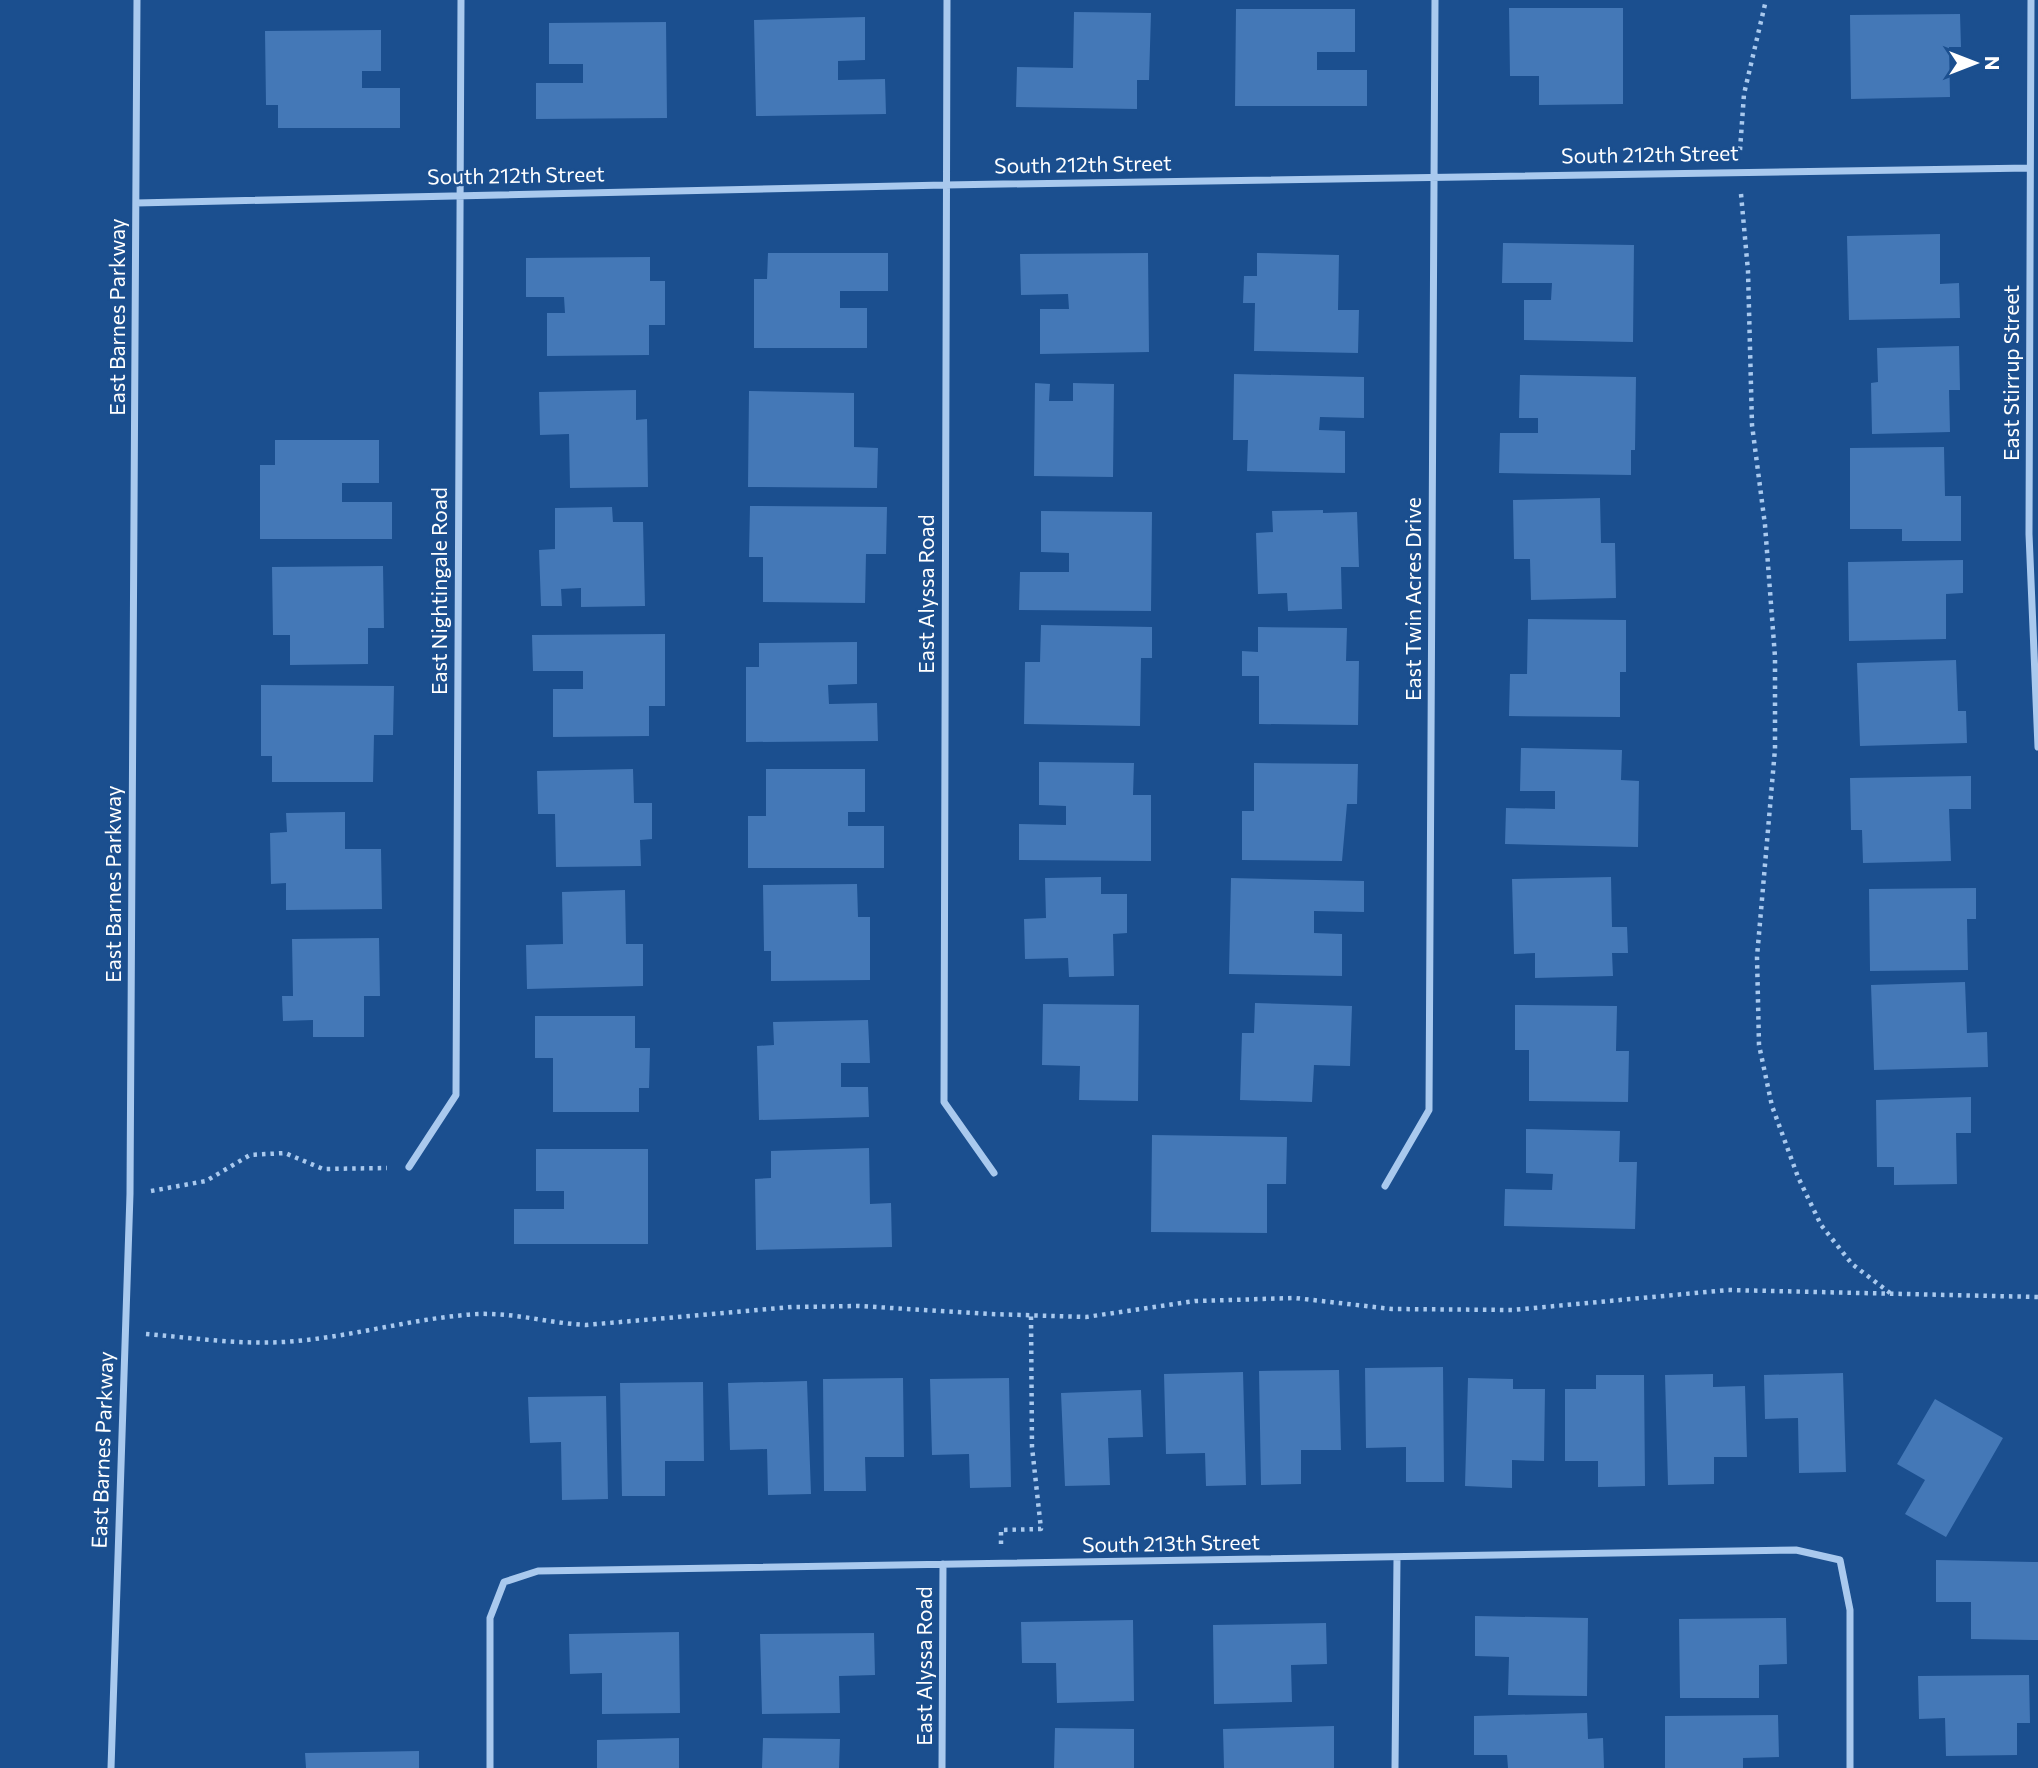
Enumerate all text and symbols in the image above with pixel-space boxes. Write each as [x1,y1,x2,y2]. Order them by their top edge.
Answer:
north arrow [1940,28,2010,98]
text: N [1981,56,2004,70]
street label: South 212th Street [1561,139,1739,168]
street label: South 212th Street [994,149,1172,178]
street label: South 212th Street [427,160,605,189]
street label: East Barnes Parkway [104,218,129,416]
street label: East Stirrup Street [1998,285,2023,461]
street label: East Nightingale Road [426,487,451,695]
street label: East Twin Acres Drive [1400,497,1425,701]
street label: East Alyssa Road [913,514,938,674]
street label: East Barnes Parkway [100,785,125,983]
street label: East Barnes Parkway [86,1351,117,1549]
street label: South 213th Street [1082,1528,1260,1557]
street label: East Alyssa Road [911,1586,936,1746]

